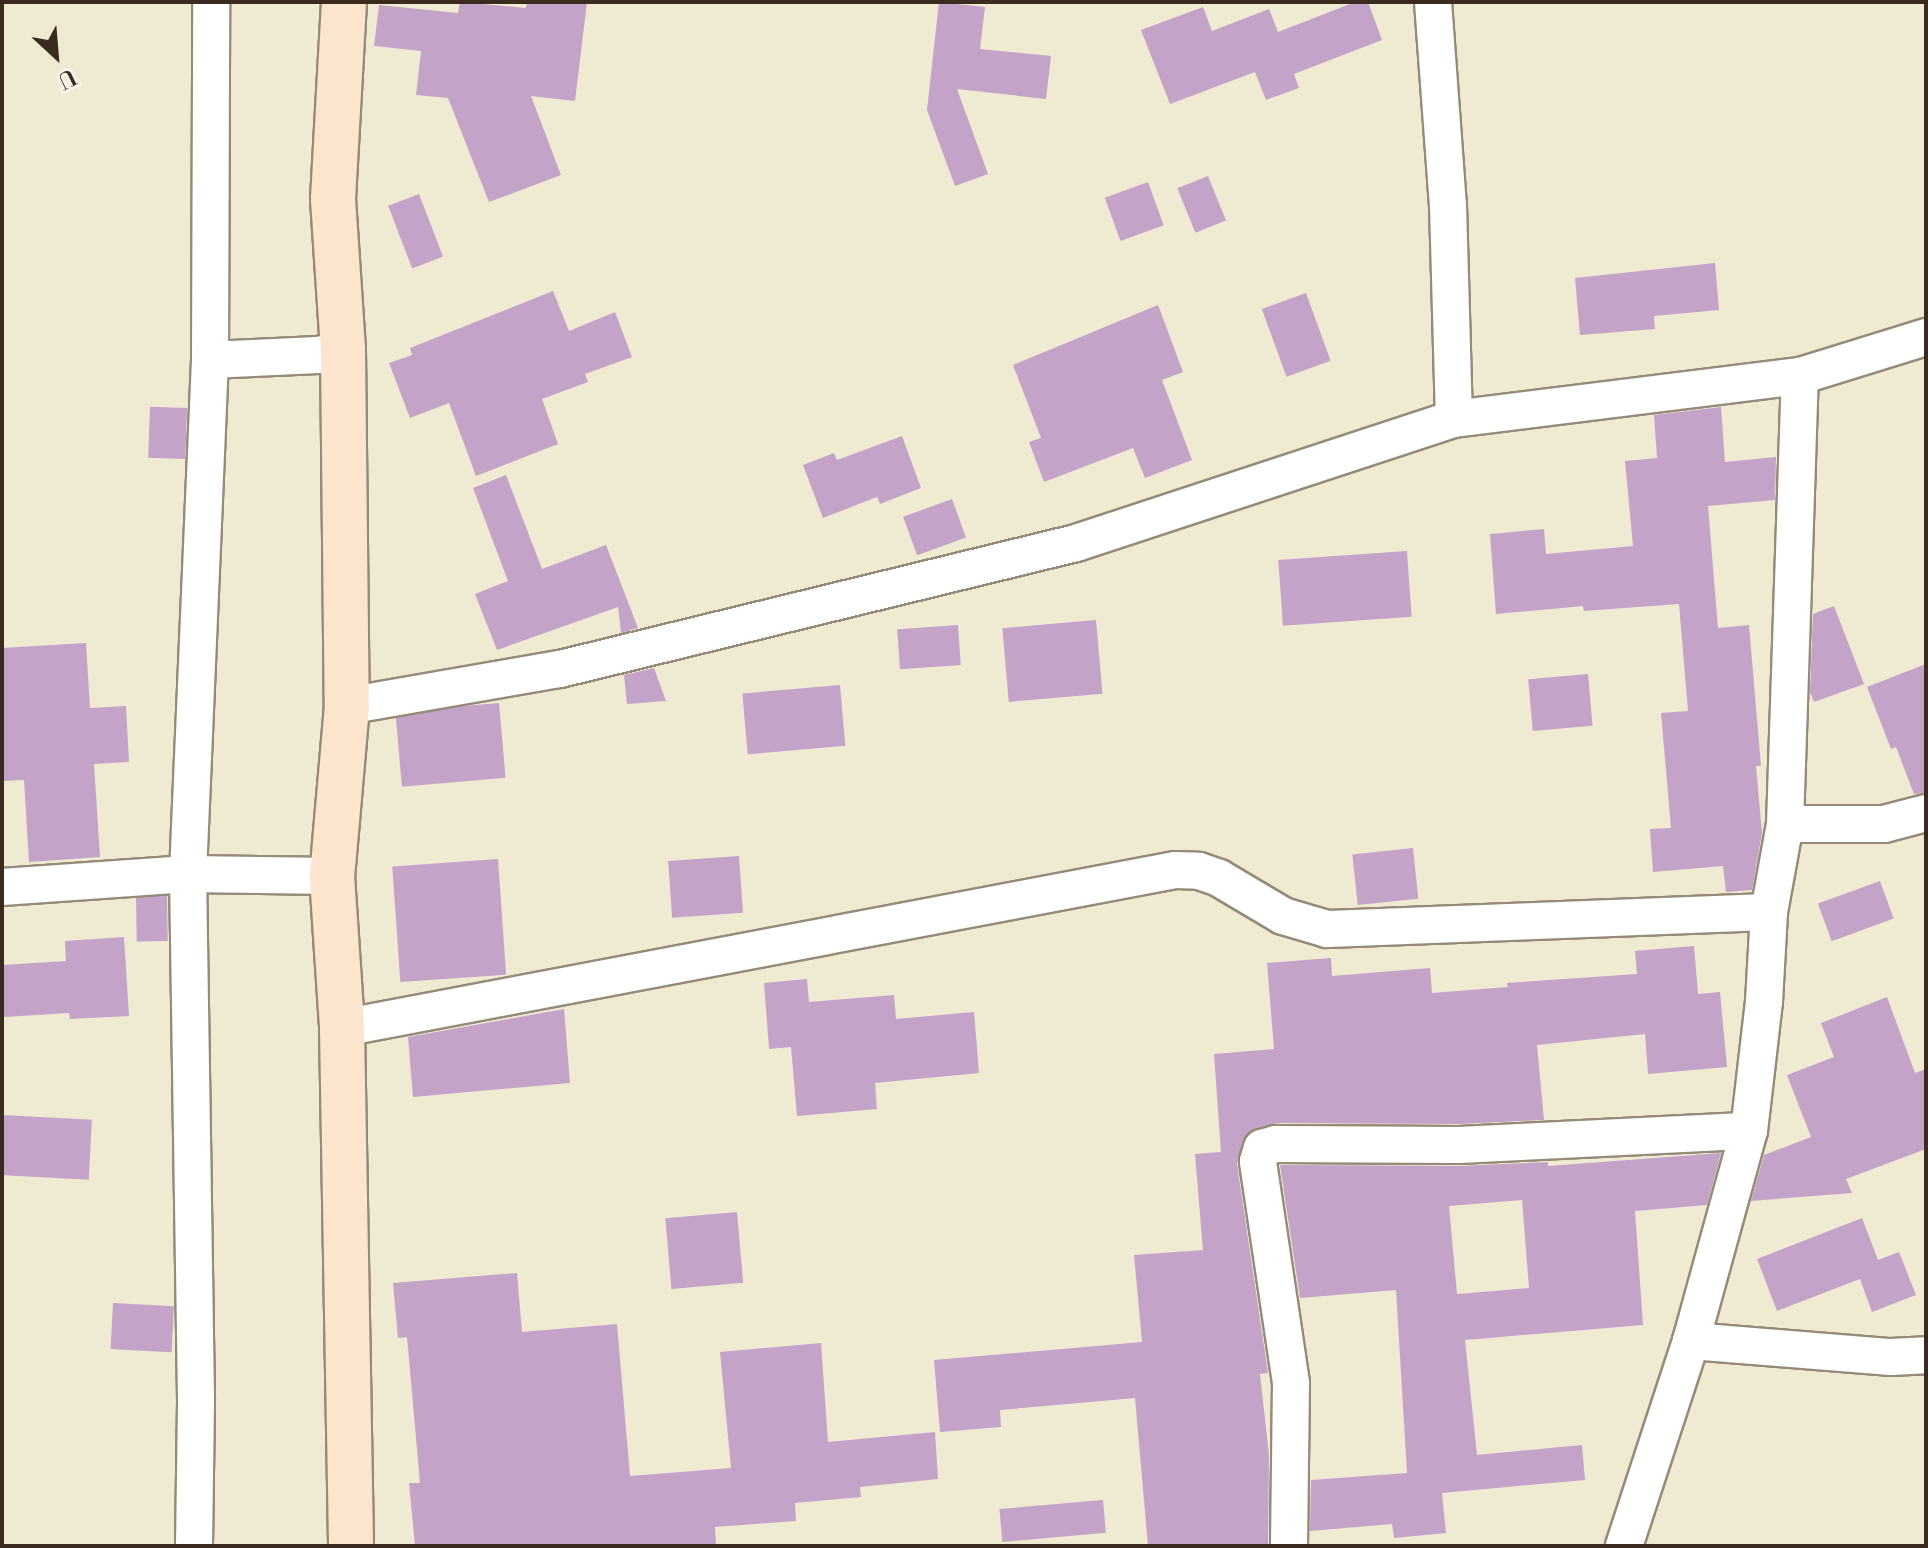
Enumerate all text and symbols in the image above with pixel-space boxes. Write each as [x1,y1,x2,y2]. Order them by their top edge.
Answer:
north arrow [16,16,96,96]
text: U [53,62,80,94]

